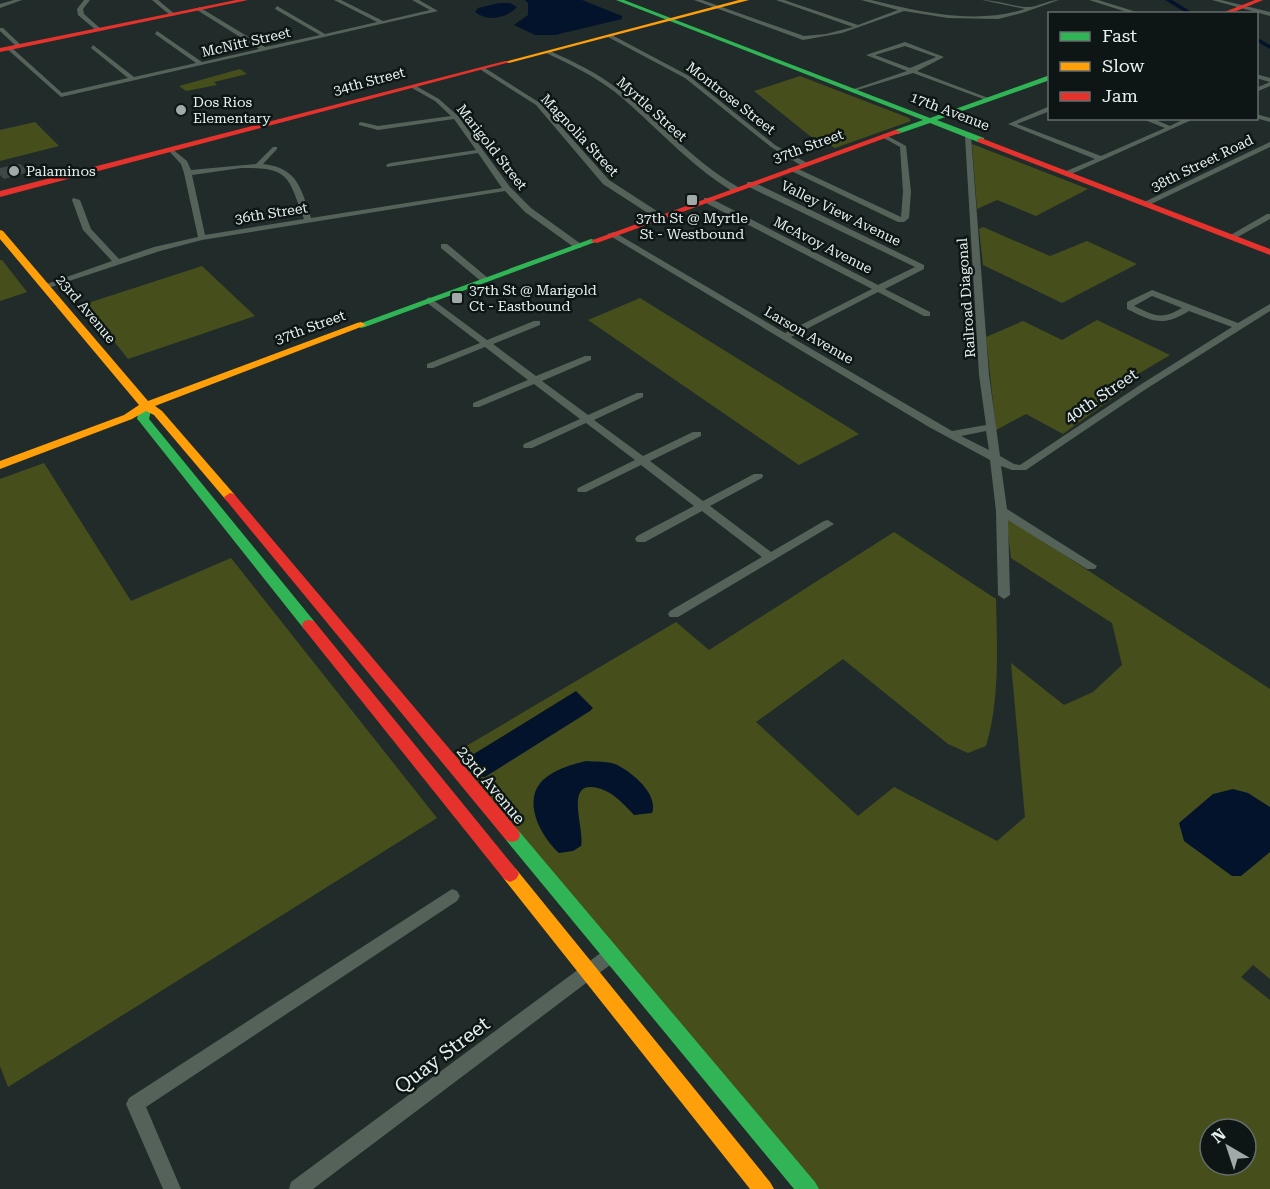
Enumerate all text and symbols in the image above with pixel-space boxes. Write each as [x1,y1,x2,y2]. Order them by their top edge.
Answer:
legend [1048,12,1258,120]
street label: McNitt Street [200,24,292,60]
text: Fast [1102,25,1137,46]
text: Slow [1102,55,1144,76]
street label: Montrose Street [683,58,779,138]
street label: 34th Street [331,64,407,98]
street label: Myrtle Street [614,73,690,145]
text: Jam [1102,85,1138,106]
street label: 17th Avenue [908,89,992,134]
street label: Magnolia Street [538,91,622,179]
place label: Dos Rios Elementary [193,94,271,126]
street label: Marigold Street [454,101,530,193]
marker: Dos Rios Elementary [174,103,188,117]
street label: 37th Street [771,126,845,166]
street label: 38th Street Road [1148,131,1256,195]
place label: Palaminos [26,163,96,179]
marker: Palaminos [7,164,21,178]
street label: Valley View Avenue [778,177,904,249]
marker: 37th St @ Myrtle St - Westbound [685,193,699,207]
street label: 36th Street [233,199,309,227]
place label: 37th St @ Myrtle St - Westbound [636,210,748,242]
street label: McAvoy Avenue [771,213,875,277]
street label: Railroad Diagonal [954,237,978,358]
street label: 23rd Avenue [53,272,119,347]
place label: 37th St @ Marigold Ct - Eastbound [469,282,597,314]
marker: 37th St @ Marigold Ct - Eastbound [450,291,464,305]
street label: Larson Avenue [762,303,857,367]
street label: 37th Street [273,307,347,347]
street label: 40th Street [1061,365,1141,427]
street label: 23rd Avenue [453,742,529,828]
street label: Quay Street [390,1011,495,1099]
north arrow [1198,1117,1258,1177]
text: N [1208,1124,1230,1147]

